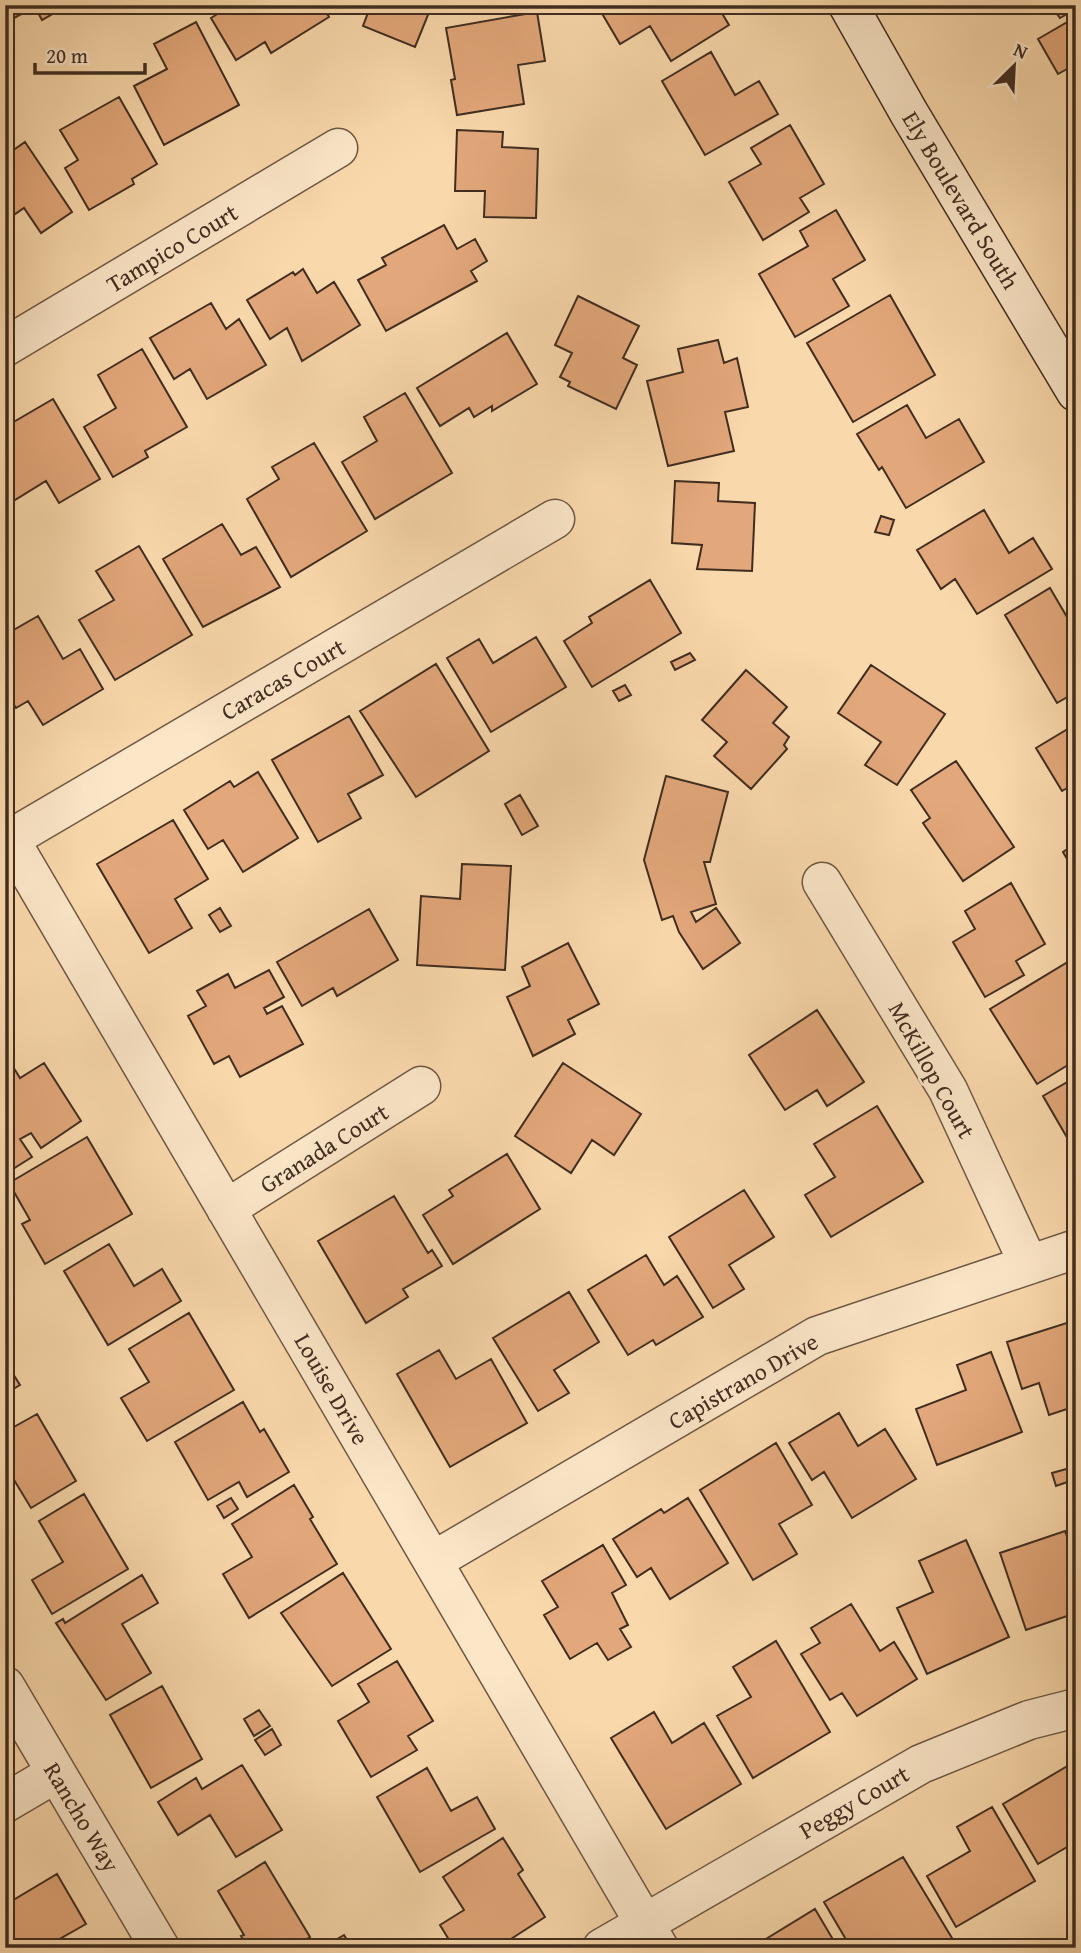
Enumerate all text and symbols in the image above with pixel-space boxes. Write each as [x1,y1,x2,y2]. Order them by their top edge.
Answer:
scale bar [35,32,145,76]
north arrow [979,32,1050,102]
text: N [1009,35,1033,66]
text: 20 m [46,40,88,71]
street label: Ely Boulevard South [894,104,1028,296]
street label: Tampico Court [100,195,245,301]
street label: Caracas Court [214,629,352,729]
street label: McKillop Court [880,995,984,1145]
street label: Granada Court [253,1094,396,1202]
street label: Capistrano Drive [662,1324,824,1438]
street label: Louise Drive [286,1327,378,1451]
street label: Rancho Way [35,1755,129,1879]
street label: Peggy Court [792,1756,916,1848]

